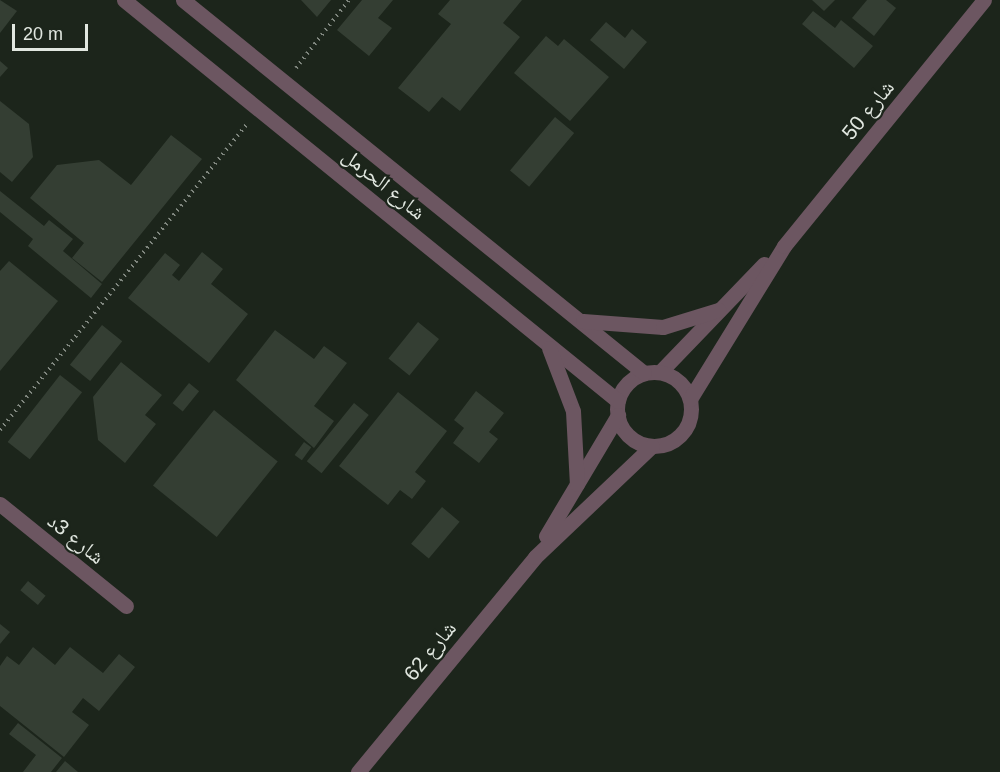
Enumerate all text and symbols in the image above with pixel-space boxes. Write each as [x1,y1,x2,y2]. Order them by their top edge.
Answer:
scale bar [15,12,92,50]
text: 20 m [23,24,63,44]
street label: شارع 50 [836,75,900,145]
street label: شارع الحرمل [337,143,431,225]
street label: شارع 3د [42,508,110,570]
street label: شارع 62 [398,616,462,686]

